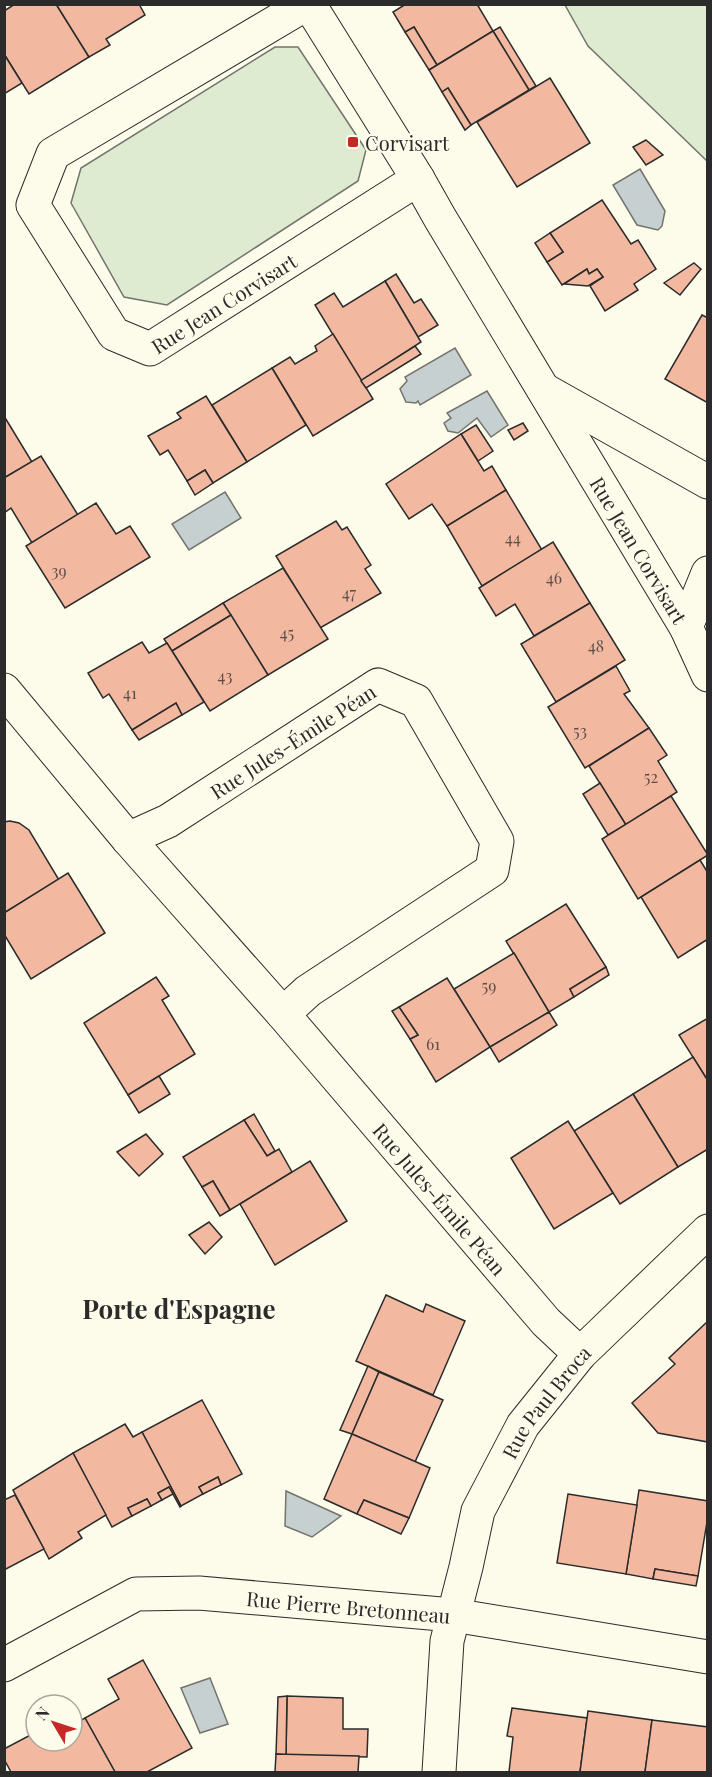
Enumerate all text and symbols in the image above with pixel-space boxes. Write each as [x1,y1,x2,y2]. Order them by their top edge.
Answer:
place label: Corvisart [365,129,450,156]
marker: Corvisart [346,135,360,149]
street label: Rue Jean Corvisart [145,246,302,359]
street label: Rue Jean Corvisart [585,471,695,629]
house number: 44 [505,527,521,548]
house number: 39 [51,560,67,581]
house number: 46 [546,567,562,588]
house number: 47 [342,582,357,603]
house number: 45 [280,622,294,643]
house number: 48 [588,635,604,656]
house number: 43 [218,665,232,686]
street label: Rue Jules-Émile Péan [204,677,380,804]
house number: 41 [123,682,137,703]
house number: 53 [573,720,587,741]
house number: 52 [644,766,658,787]
house number: 59 [482,975,496,996]
house number: 61 [426,1033,440,1054]
street label: Rue Jules-Émile Péan [368,1116,513,1280]
district label: Porte d'Espagne [82,1291,276,1326]
street label: Rue Paul Broca [495,1338,596,1463]
street label: Rue Pierre Bretonneau [245,1584,452,1628]
north arrow [24,1693,84,1753]
text: N [30,1702,54,1724]

